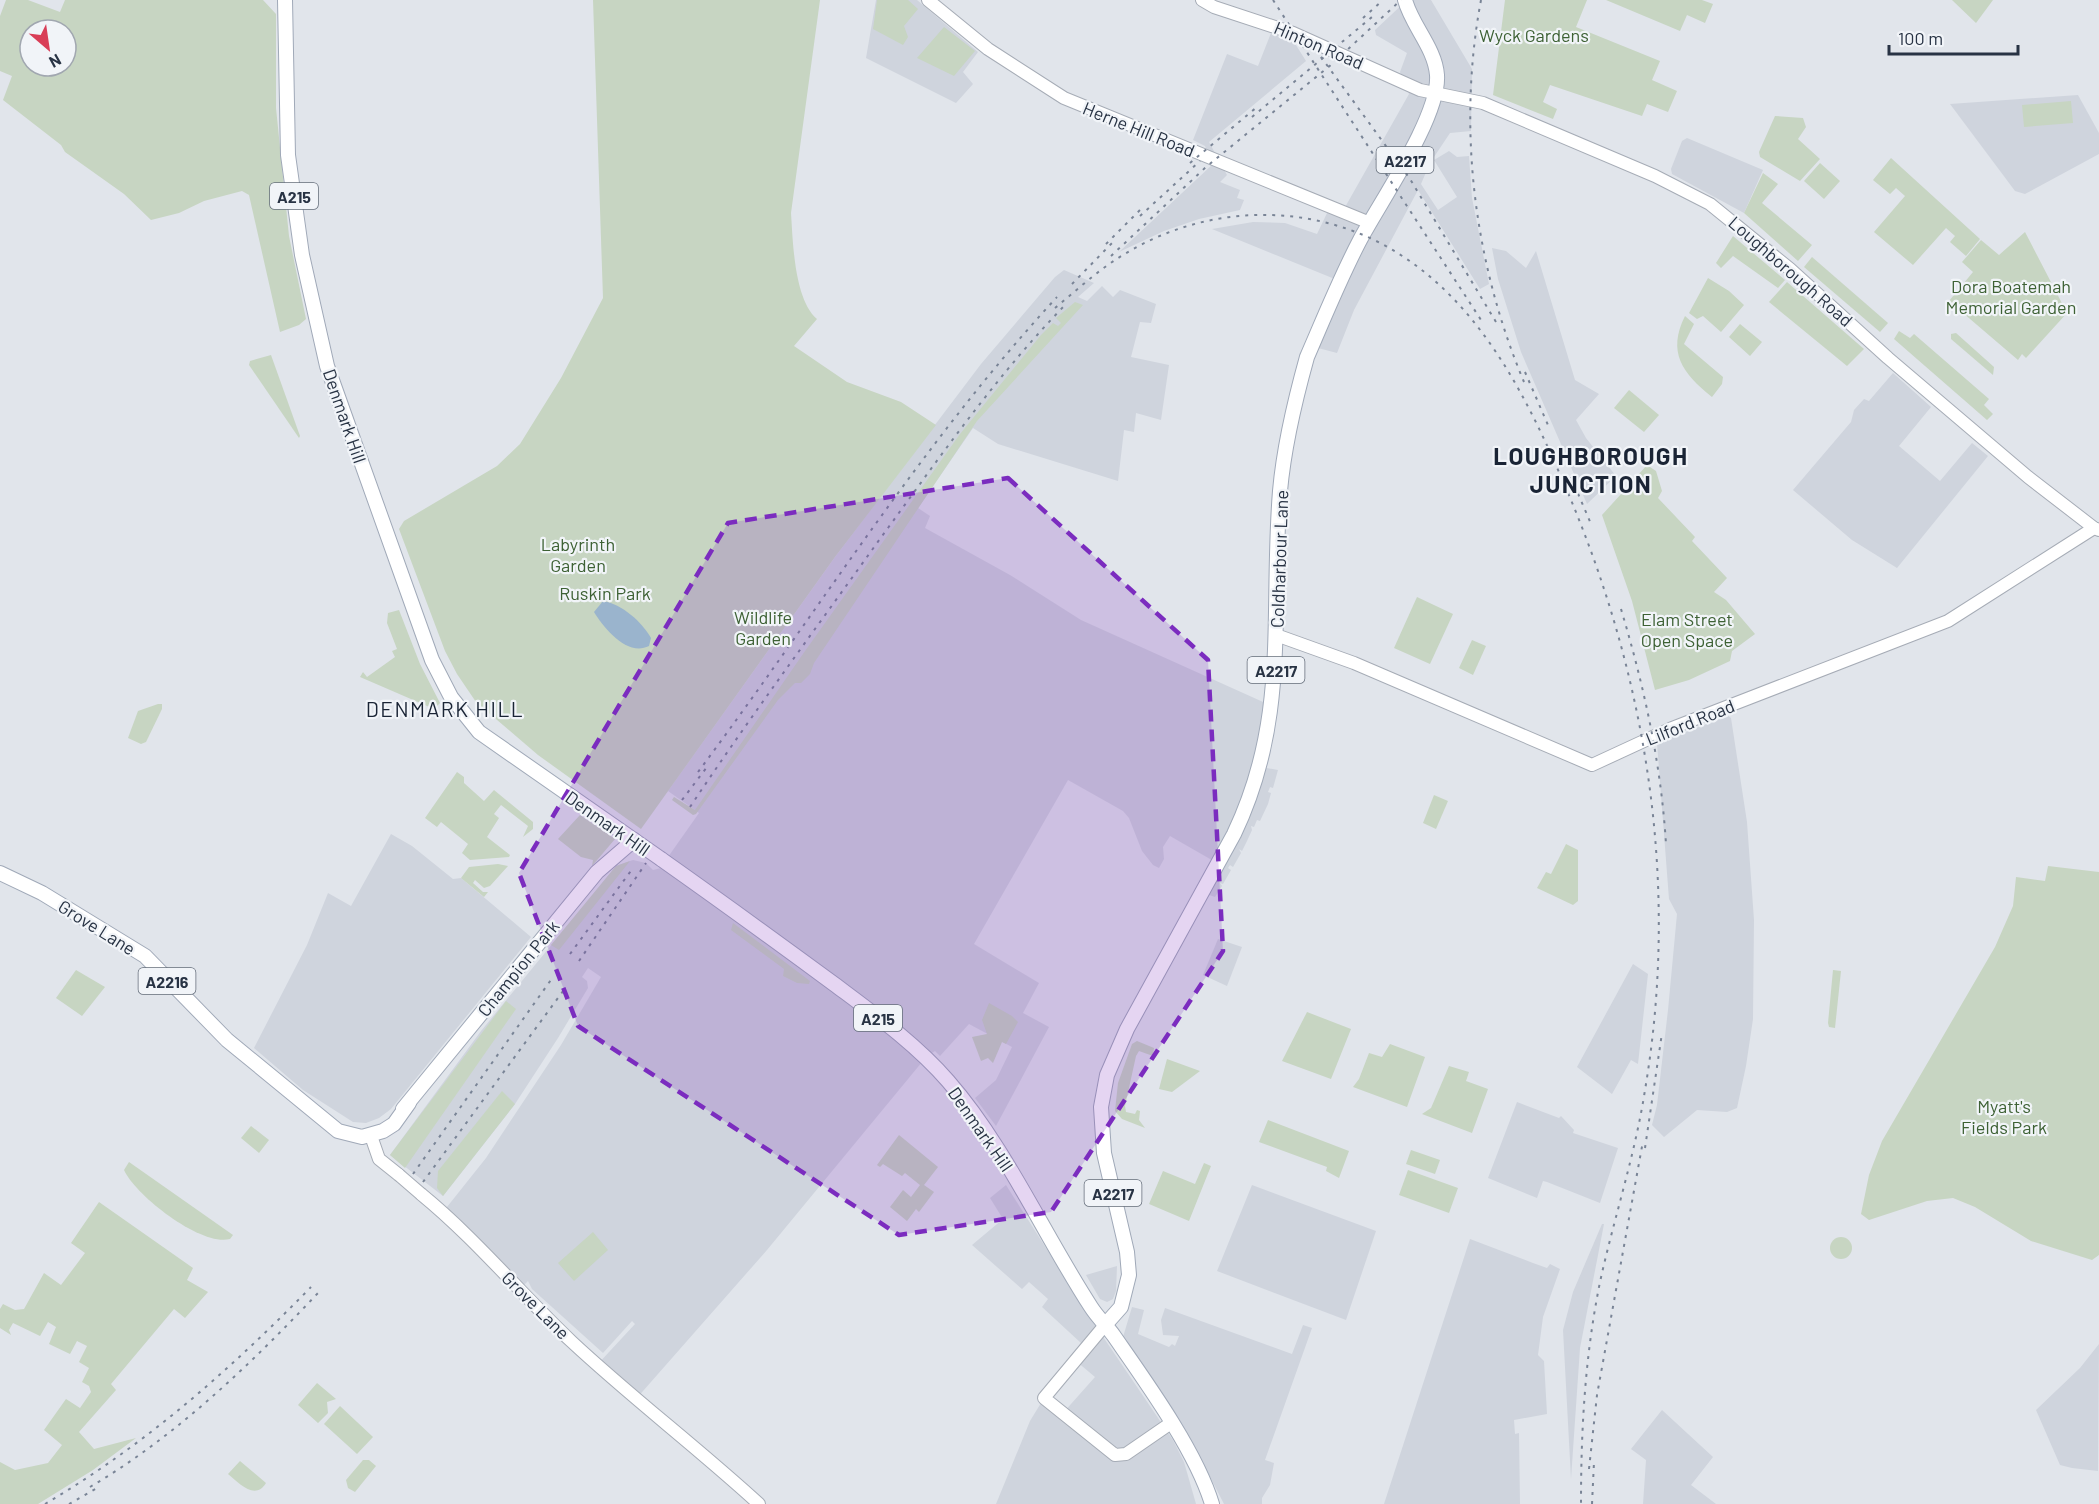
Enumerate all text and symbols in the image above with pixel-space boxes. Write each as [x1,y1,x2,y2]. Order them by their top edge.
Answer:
street label: Hinton Road [1271,16,1367,74]
north arrow [18,18,78,78]
scale bar [1889,18,2018,56]
park label: Wyck Gardens [1479,24,1589,46]
text: 100 m [1898,27,1943,49]
text: N [46,51,65,72]
street label: Herne Hill Road [1080,97,1198,161]
road number: A2217 [1376,147,1434,173]
road number: A215 [270,183,318,209]
street label: Loughborough Road [1724,211,1858,331]
park label: Dora Boatemah Memorial Garden [1946,275,2076,318]
street label: Denmark Hill [319,366,371,466]
district label: LOUGHBOROUGH JUNCTION [1493,441,1689,498]
street label: Coldharbour Lane [1266,490,1292,628]
park label: Labyrinth Garden [541,533,615,576]
park label: Ruskin Park [559,582,651,604]
park label: Wildlife Garden [734,606,792,649]
park label: Elam Street Open Space [1641,608,1733,651]
road number: A2217 [1248,657,1304,683]
street label: Lilford Road [1642,694,1738,750]
district label: DENMARK HILL [366,696,524,721]
street label: Denmark Hill [561,786,655,860]
street label: Grove Lane [54,895,140,959]
street label: Champion Park [472,915,564,1021]
road number: A2216 [138,968,195,994]
road number: A215 [854,1005,902,1031]
street label: Denmark Hill [944,1082,1018,1176]
park label: Myatt's Fields Park [1961,1095,2047,1138]
road number: A2217 [1084,1180,1142,1206]
street label: Grove Lane [497,1266,575,1344]

